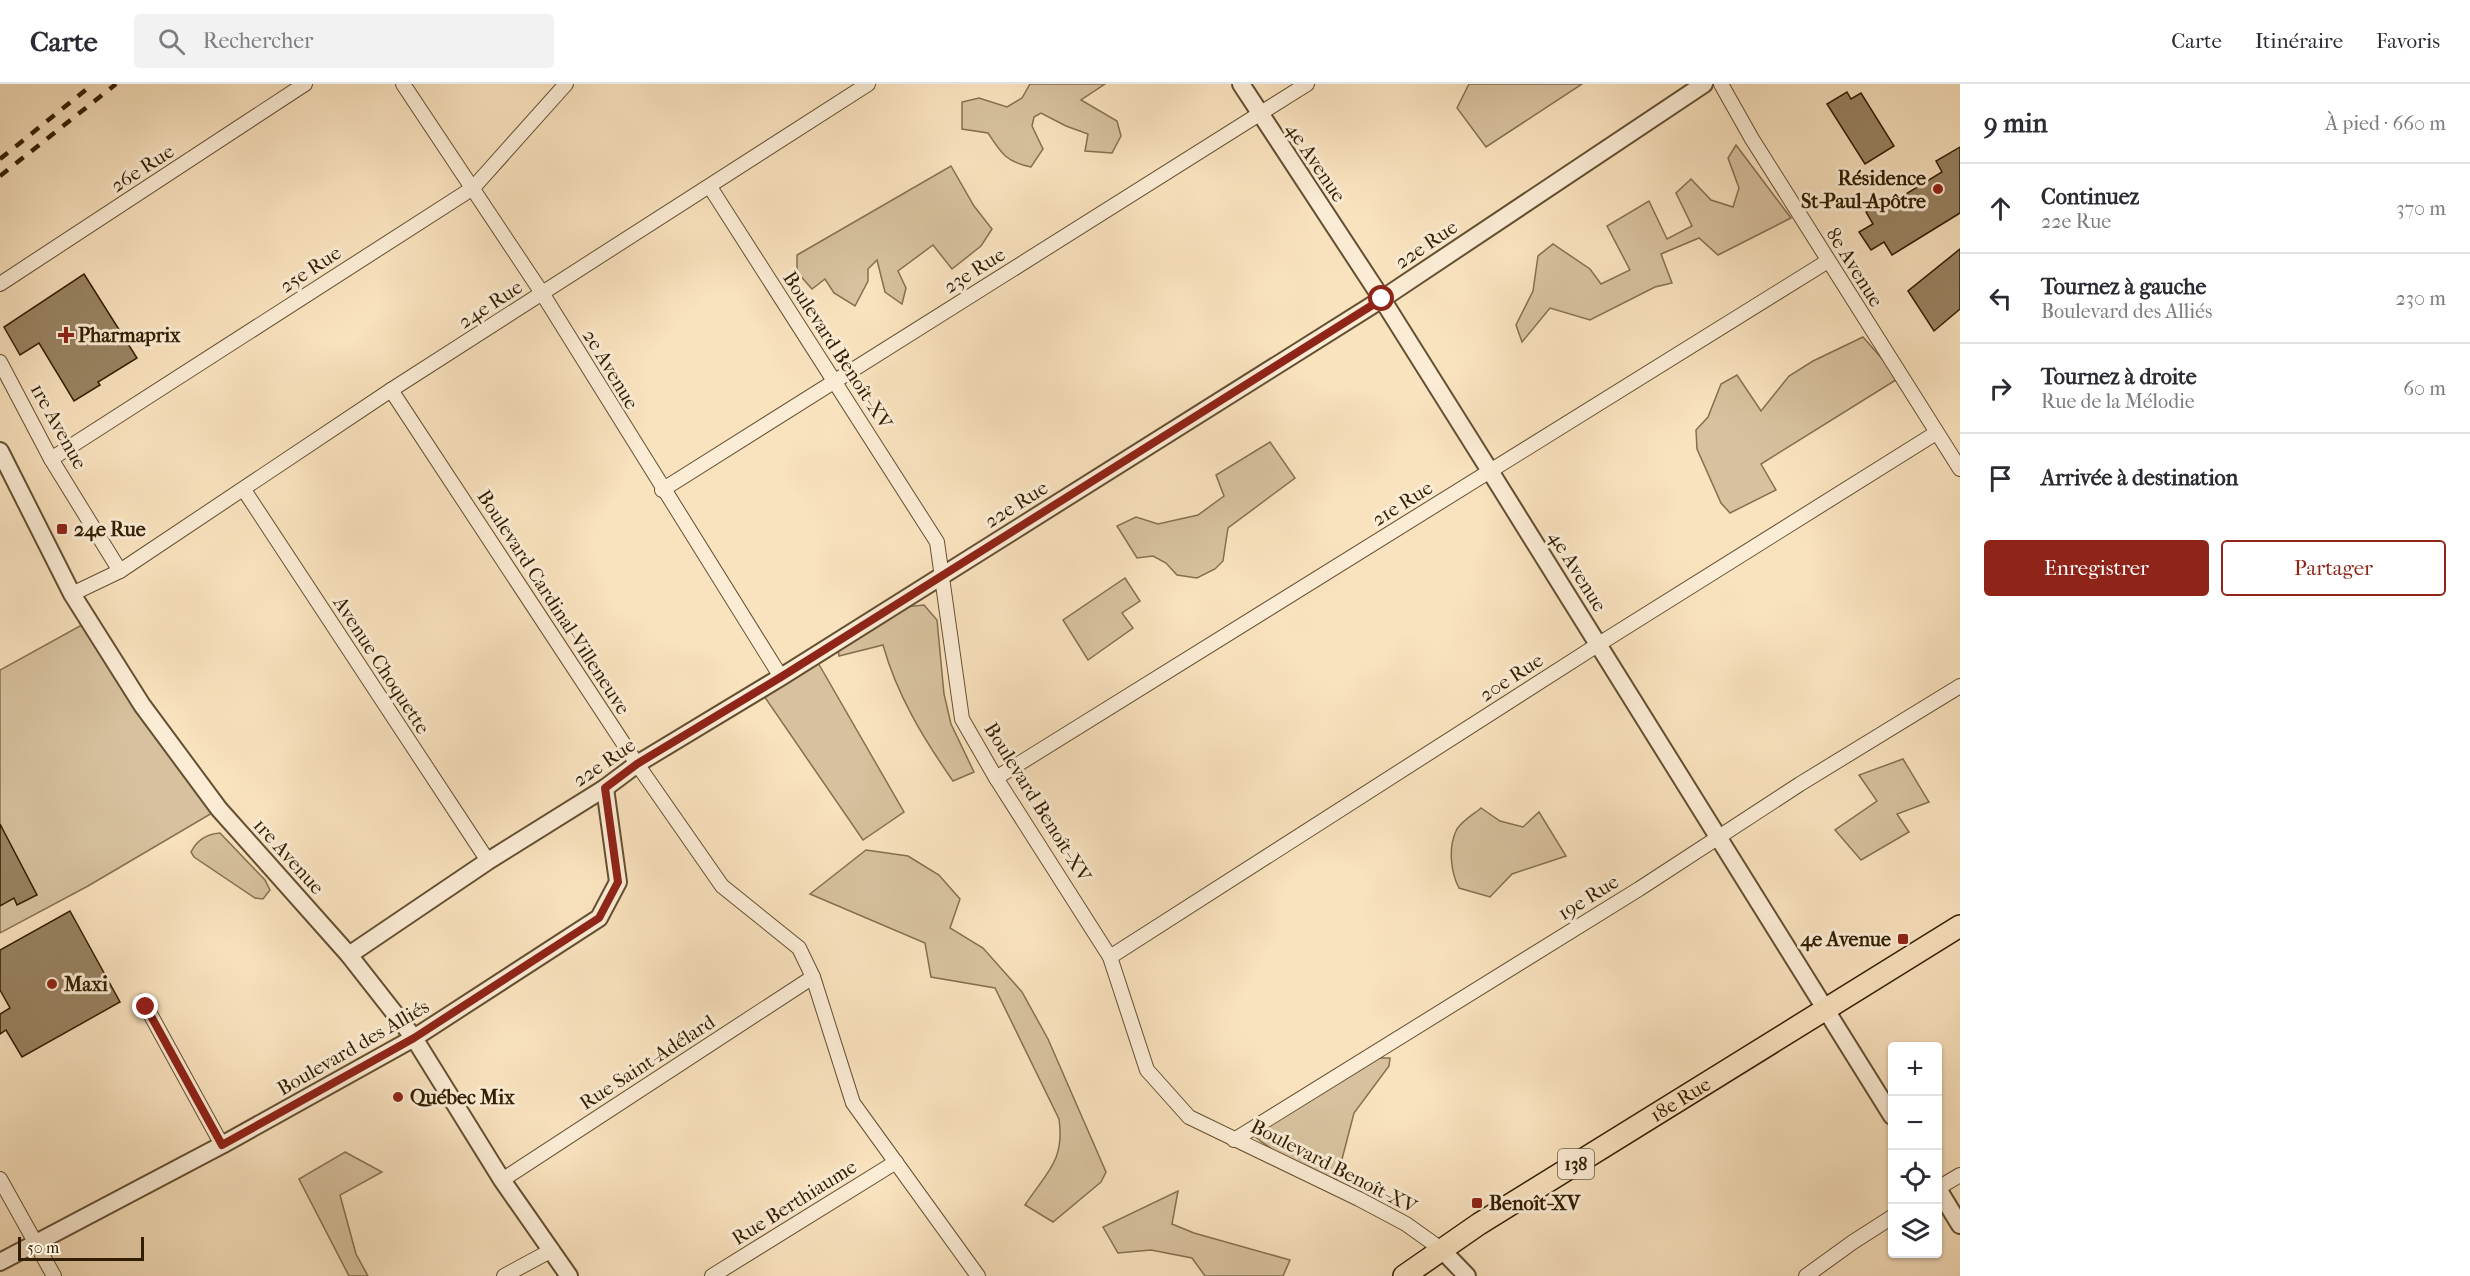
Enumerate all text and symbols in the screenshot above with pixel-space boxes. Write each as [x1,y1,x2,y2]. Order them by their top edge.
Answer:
search box [134,14,554,68]
text: Carte [30,25,98,58]
icon: search [155,25,188,58]
text: Rechercher [203,28,313,54]
text: Carte [2171,29,2222,53]
text: Itinéraire [2255,29,2343,53]
text: Favoris [2376,29,2440,53]
text: 9 min [1984,108,2048,139]
text: À pied · 660 m [2325,112,2446,135]
street label: 4e Avenue [1281,118,1350,206]
street label: 26e Rue [106,139,178,197]
place label: Résidence St-Paul-Apôtre [1801,167,1926,213]
marker: Résidence St-Paul-Apôtre [1931,182,1945,196]
text: Continuez [2041,184,2139,210]
icon: ahead [1984,192,2017,225]
text: 370 m [2396,197,2446,220]
text: 22e Rue [2041,210,2111,233]
street label: 22e Rue [1391,215,1462,274]
street label: 8e Avenue [1821,224,1888,311]
street label: 25e Rue [275,241,345,298]
street label: 23e Rue [939,243,1009,298]
street label: Boulevard Benoît-XV [778,267,898,434]
text: Tournez à gauche [2041,274,2206,300]
street label: 24e Rue [454,275,527,334]
icon: left [1984,282,2017,315]
route start [1368,285,1394,311]
text: 230 m [2396,287,2446,310]
text: Boulevard des Alliés [2041,300,2212,323]
place label: Pharmaprix [78,324,181,347]
street label: 2e Avenue [578,325,643,413]
marker: Pharmaprix [59,328,73,342]
text: Tournez à droite [2041,364,2197,390]
icon: right [1984,372,2017,405]
text: 60 m [2403,377,2446,400]
street label: 1re Avenue [26,379,92,473]
text: Rue de la Mélodie [2041,390,2195,413]
icon: arrive [1984,462,2017,495]
text: Arrivée à destination [2041,465,2238,491]
street label: 22e Rue [980,476,1052,533]
street label: 21e Rue [1368,476,1437,531]
street label: Boulevard Cardinal-Villeneuve [472,486,635,719]
place label: 24e Rue [74,518,146,542]
marker: 24e Rue [55,522,69,536]
street label: 4e Avenue [1544,527,1611,616]
button: Enregistrer [1984,540,2209,596]
button: Partager [2221,540,2446,596]
street label: Avenue Choquette [328,591,435,738]
street label: 20e Rue [1475,648,1547,706]
street label: Boulevard Benoît-XV [979,719,1096,887]
street label: 22e Rue [569,733,640,792]
street label: 1re Avenue [249,814,329,899]
street label: 19e Rue [1554,870,1623,925]
place label: 4e Avenue [1799,928,1891,952]
marker: 4e Avenue [1896,932,1910,946]
place label: Maxi [63,973,109,996]
marker: Maxi [45,977,59,991]
route end [132,993,158,1019]
street label: Boulevard des Alliés [273,995,433,1100]
street label: Rue Saint-Adélard [575,1010,720,1115]
map controls [1888,1042,1942,1258]
button: + [1888,1042,1942,1096]
street label: 18e Rue [1646,1072,1715,1127]
place label: Québec Mix [410,1086,515,1109]
marker: Québec Mix [391,1090,405,1104]
button: − [1888,1096,1942,1150]
street label: Boulevard Benoît-XV [1247,1115,1421,1219]
road number: 138 [1558,1149,1594,1179]
button: locate [1888,1150,1942,1204]
street label: Rue Berthiaume [728,1155,861,1250]
place label: Benoît-XV [1489,1192,1581,1215]
marker: Benoît-XV [1470,1196,1484,1210]
button: layers [1888,1204,1942,1258]
scale bar [18,1234,144,1262]
text: 50 m [27,1238,59,1257]

